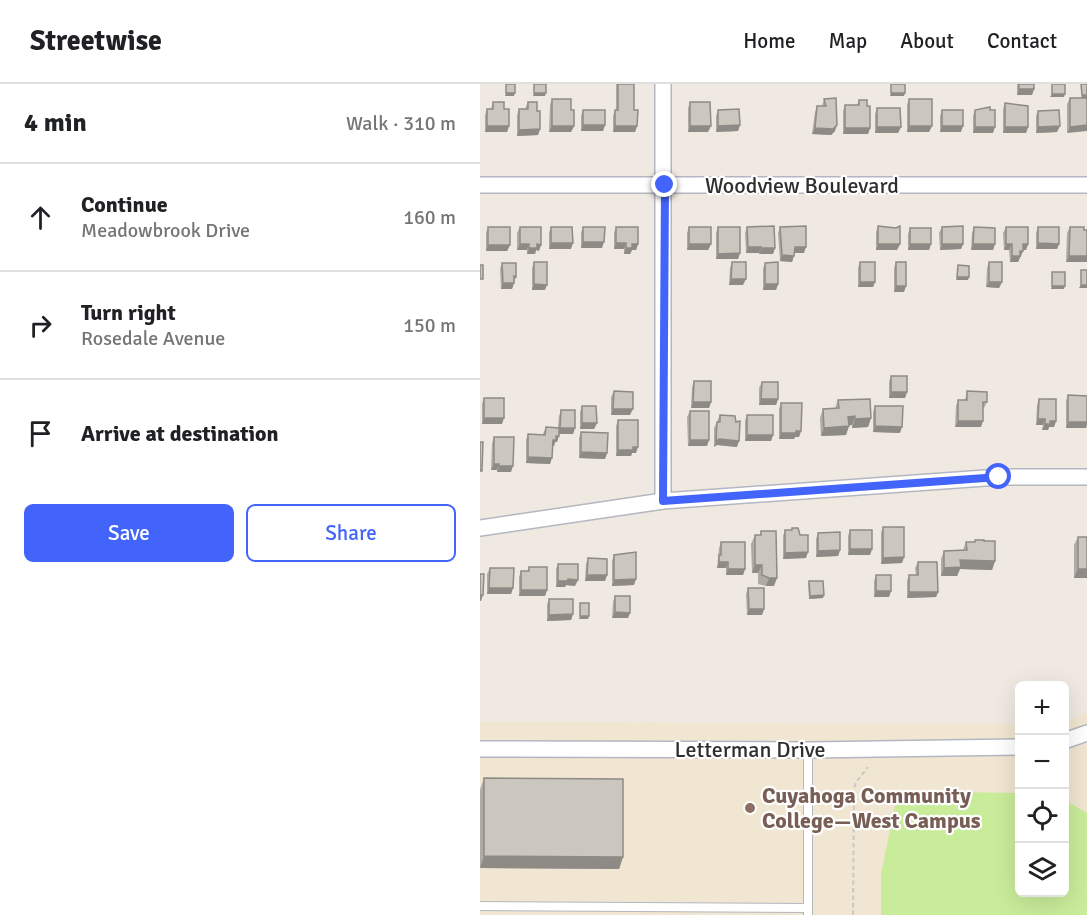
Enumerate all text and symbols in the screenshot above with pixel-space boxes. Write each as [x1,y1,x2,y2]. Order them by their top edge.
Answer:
text: Streetwise [30,24,162,58]
text: Home [743,28,796,54]
text: Map [829,28,867,54]
text: About [900,28,954,54]
text: Contact [987,28,1057,54]
text: 4 min [24,107,87,139]
text: Walk · 310 m [346,111,456,136]
route end [651,171,677,197]
street label: Woodview Boulevard [705,172,899,199]
text: Continue [81,191,168,218]
icon: ahead [24,201,57,234]
text: 160 m [403,205,456,230]
text: Meadowbrook Drive [81,218,250,243]
text: Turn right [81,299,176,326]
icon: right [24,309,57,342]
text: 150 m [403,313,456,338]
text: Rosedale Avenue [81,326,225,351]
icon: arrive [24,417,57,450]
text: Arrive at destination [81,420,278,447]
route start [985,463,1011,489]
button: Save [24,504,234,562]
button: Share [246,504,456,562]
map controls [1015,681,1069,897]
button: + [1015,681,1069,735]
button: − [1015,735,1069,789]
street label: Letterman Drive [675,736,825,763]
place label: Cuyahoga Community College—West Campus [762,782,981,834]
button: locate [1015,789,1069,843]
marker: Cuyahoga Community College—West Campus [743,801,757,815]
button: layers [1015,843,1069,897]

